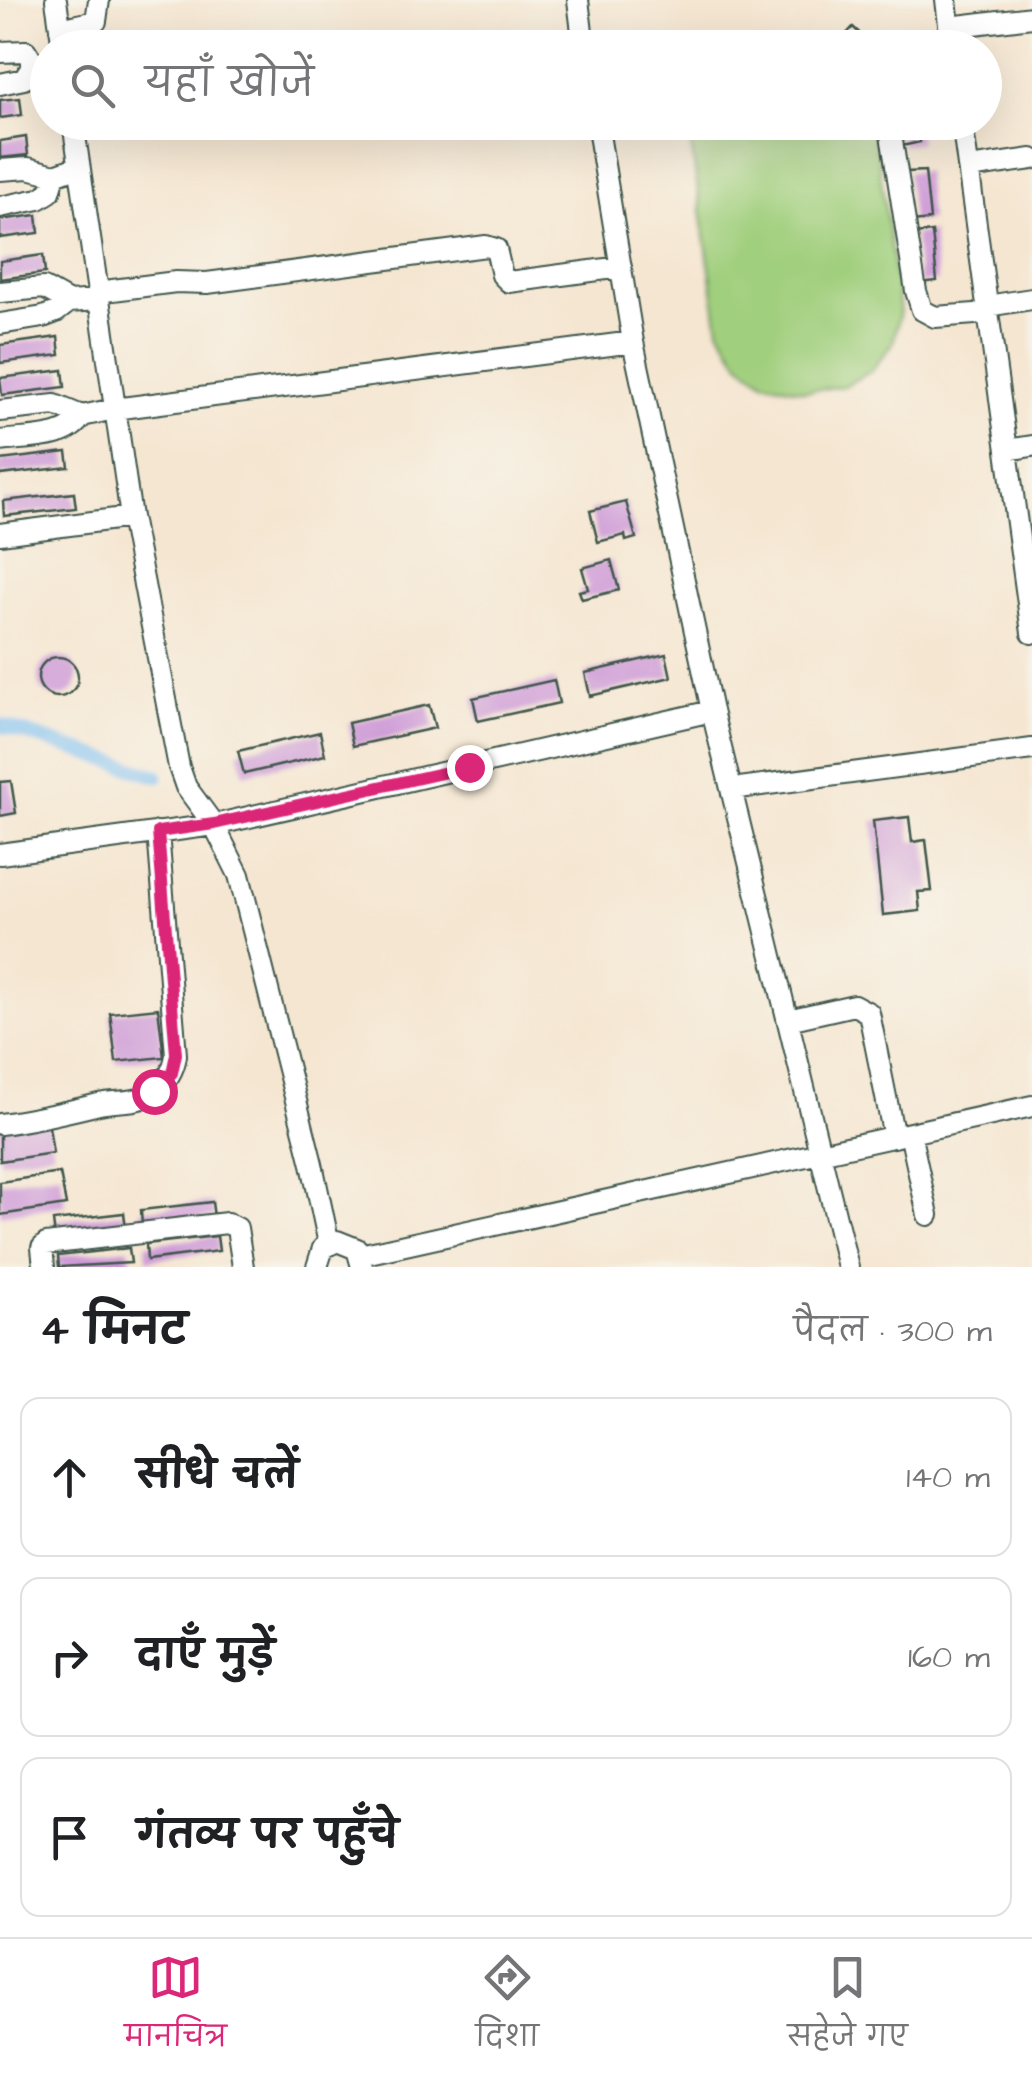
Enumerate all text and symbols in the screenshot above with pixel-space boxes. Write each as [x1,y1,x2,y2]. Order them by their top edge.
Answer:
search box [30,30,1002,140]
icon: search [65,58,120,113]
text: यहाँ खोजें [145,58,314,110]
route end [447,745,493,791]
route start [132,1069,178,1115]
text: 4 मिनट [40,1302,187,1360]
text: पैदल · 300 m [793,1309,992,1354]
icon: ahead [42,1450,97,1505]
text: सीधे चलें [137,1450,298,1502]
text: 140 m [906,1455,990,1500]
icon: right [42,1630,97,1685]
text: दाएँ मुड़ें [137,1630,275,1682]
text: 160 m [908,1635,990,1680]
icon: arrive [42,1810,97,1865]
text: गंतव्य पर पहुँचे [137,1810,398,1862]
tab: मानचित्र [124,1950,227,2067]
tab: दिशा [475,1950,539,2067]
tab: सहेजे गए [787,1950,908,2067]

